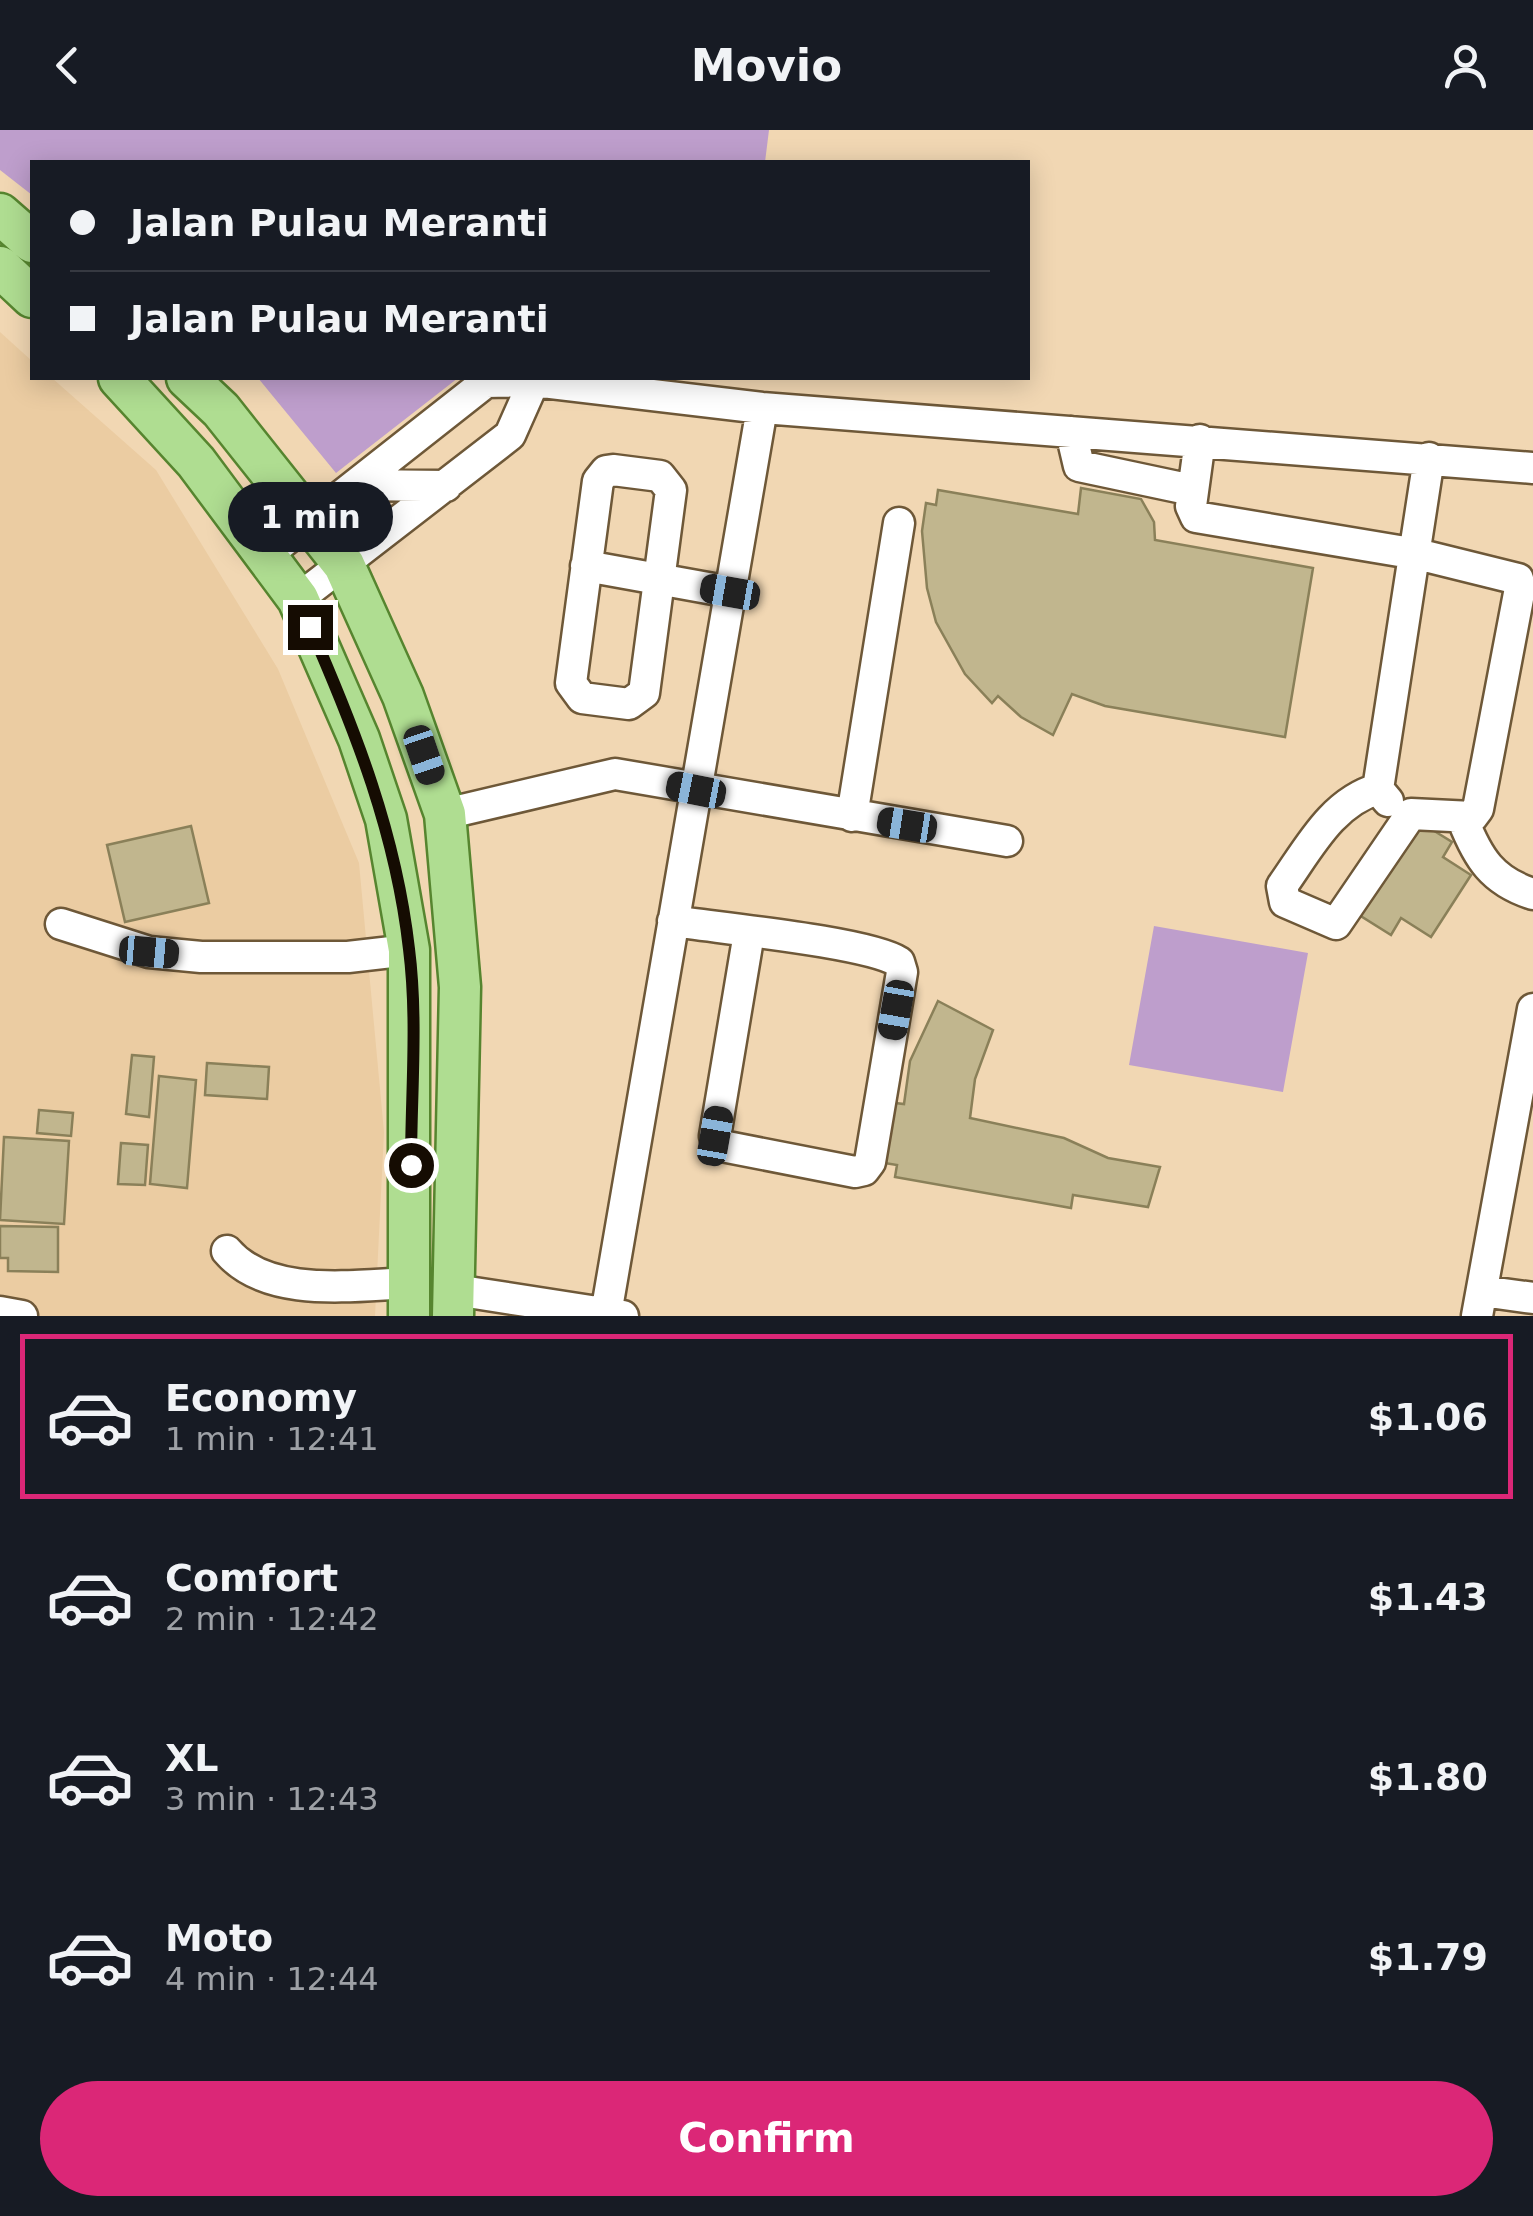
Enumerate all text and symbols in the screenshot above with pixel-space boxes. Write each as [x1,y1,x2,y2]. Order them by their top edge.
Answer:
icon: back [40,38,95,93]
icon: person [1438,38,1493,93]
text: Movio [691,39,842,92]
text: Jalan Pulau Meranti [130,201,549,245]
text: Jalan Pulau Meranti [130,297,549,341]
callout: 1 min [228,482,392,552]
text: 1 min [260,498,361,536]
car [698,572,762,612]
route end [288,605,333,650]
car [400,722,448,788]
car [664,770,728,810]
car [875,805,939,845]
car [118,934,180,970]
car [876,978,916,1042]
car [695,1104,735,1168]
route start [389,1143,434,1188]
icon: car [45,1372,135,1462]
text: Economy [165,1376,357,1420]
text: $1.06 [1368,1395,1488,1439]
text: 1 min · 12:41 [165,1420,379,1458]
icon: car [45,1552,135,1642]
text: Comfort [165,1556,338,1600]
text: $1.43 [1368,1575,1488,1619]
text: 2 min · 12:42 [165,1600,379,1638]
icon: car [45,1732,135,1822]
text: XL [165,1736,219,1780]
text: $1.80 [1368,1755,1488,1799]
text: 3 min · 12:43 [165,1780,379,1818]
icon: car [45,1912,135,2002]
text: Moto [165,1916,273,1960]
text: $1.79 [1368,1935,1488,1979]
text: 4 min · 12:44 [165,1960,379,1998]
button: Confirm [40,2081,1493,2196]

